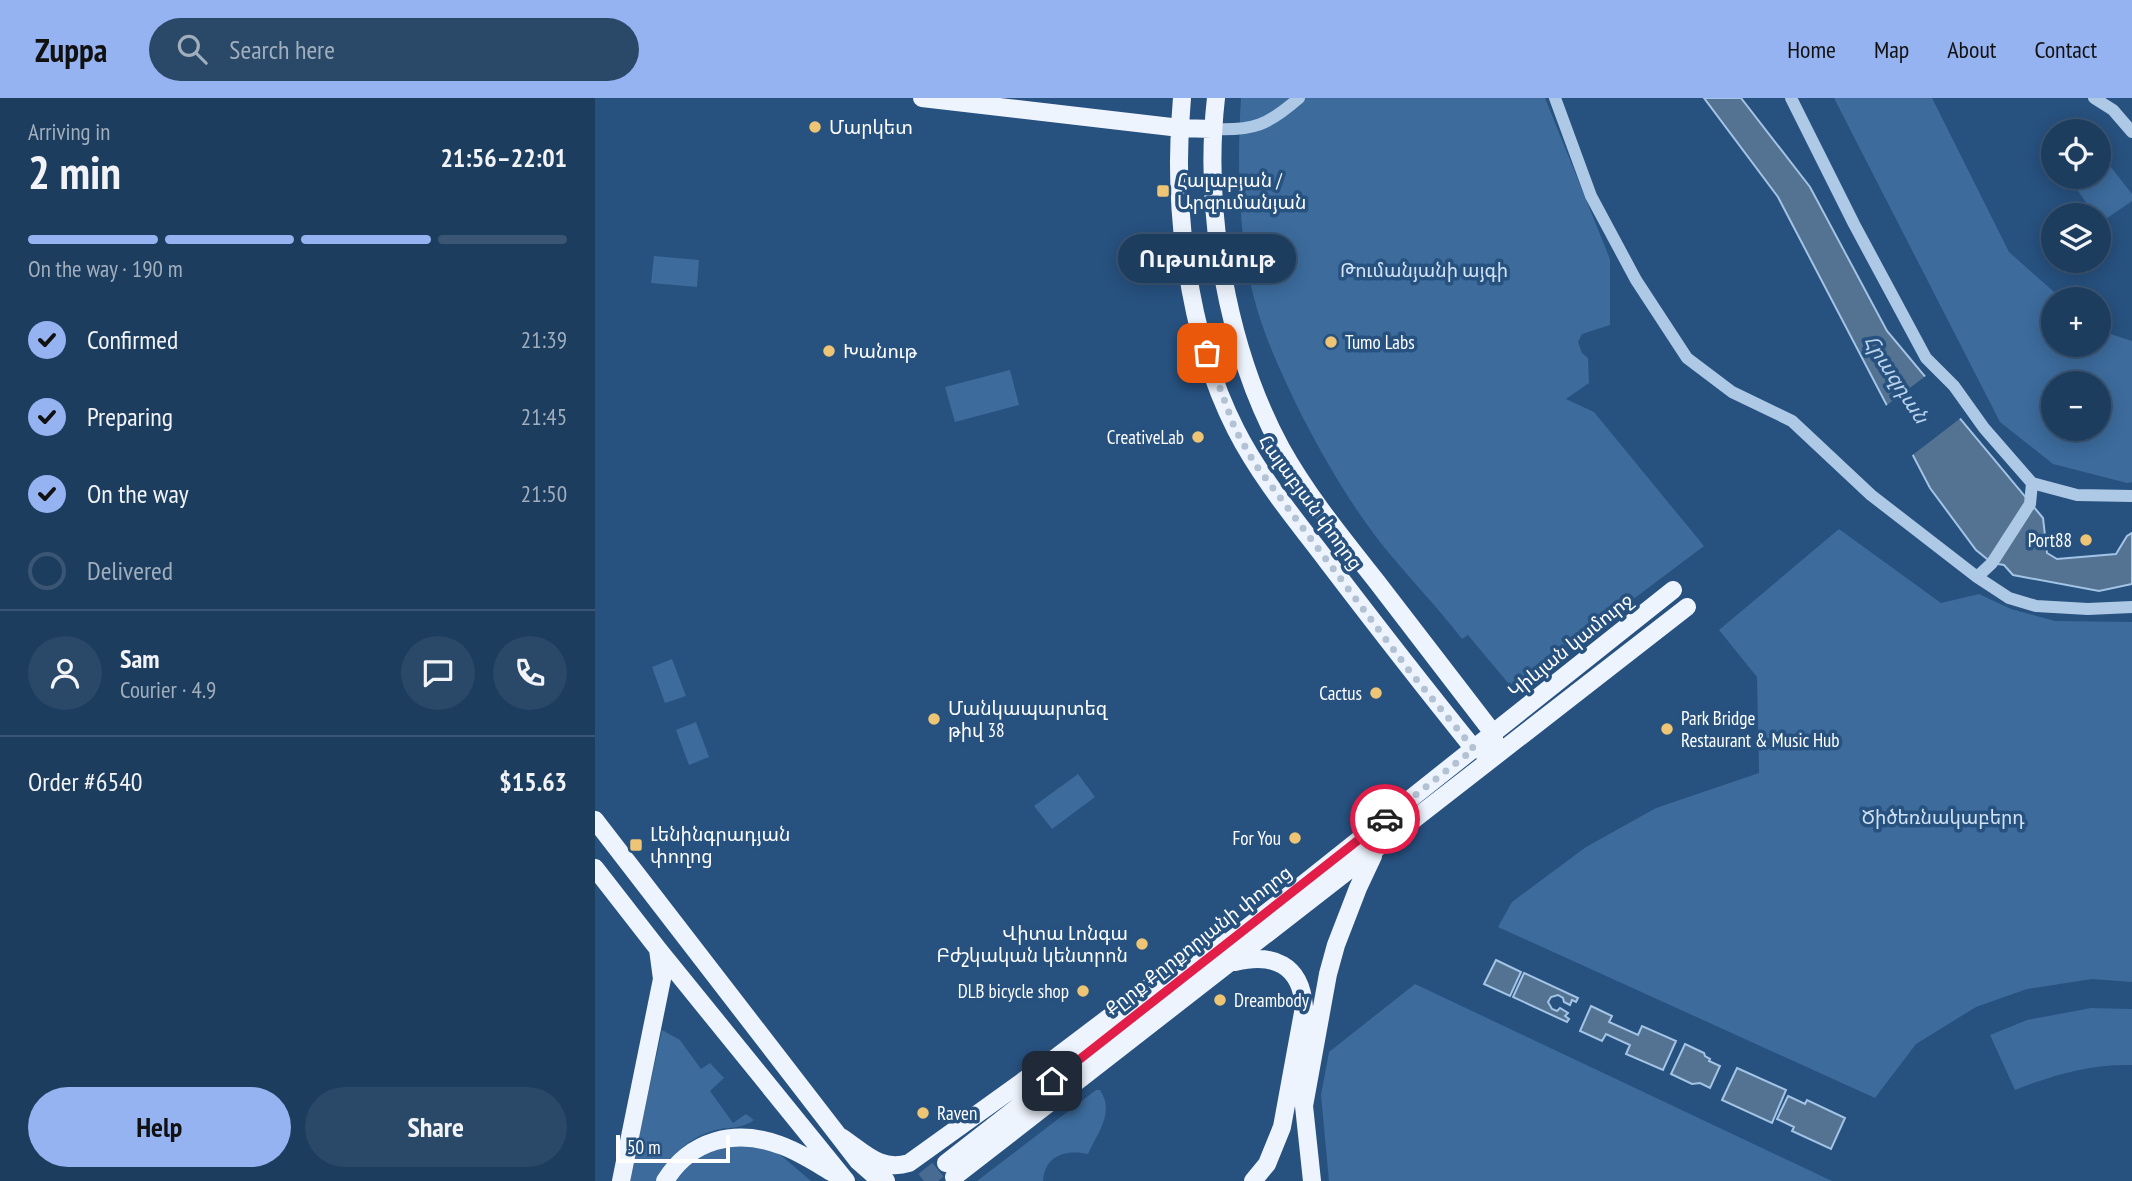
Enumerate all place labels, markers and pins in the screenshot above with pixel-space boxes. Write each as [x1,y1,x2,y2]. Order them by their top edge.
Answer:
place label: Մարկետ [829,115,913,139]
marker: Մարկետ [807,119,823,135]
place label: Հալաբյան / Արզումանյան [1177,168,1306,214]
marker: Հալաբյան / Արզումանյան [1155,183,1171,199]
callout: Ութսունութ [1118,234,1296,283]
pin [1177,323,1237,383]
place label: Tumo Labs [1345,330,1415,354]
marker: Tumo Labs [1323,334,1339,350]
place label: Խանութ [843,339,918,363]
marker: Խանութ [821,343,837,359]
place label: CreativeLab [1107,425,1184,449]
marker: CreativeLab [1190,429,1206,445]
place label: Port88 [2028,528,2072,552]
marker: Port88 [2078,532,2094,548]
place label: Cactus [1319,681,1362,705]
marker: Cactus [1368,685,1384,701]
place label: Մանկապարտեզ թիվ 38 [948,696,1109,742]
place label: Park Bridge Restaurant & Music Hub [1681,706,1840,752]
marker: Մանկապարտեզ թիվ 38 [926,711,942,727]
marker: Park Bridge Restaurant & Music Hub [1659,721,1675,737]
place label: Լենինգրադյան փողոց [650,822,790,868]
place label: For You [1232,826,1281,850]
marker: For You [1287,830,1303,846]
marker: Լենինգրադյան փողոց [628,837,644,853]
place label: Վիտա Լոնգա Բժշկական կենտրոն [936,921,1128,967]
marker: Վիտա Լոնգա Բժշկական կենտրոն [1134,936,1150,952]
place label: DLB bicycle shop [958,979,1069,1003]
marker: DLB bicycle shop [1075,983,1091,999]
place label: Dreambody [1234,988,1310,1012]
marker: Dreambody [1212,992,1228,1008]
pin [1022,1051,1082,1111]
place label: Raven [937,1101,977,1125]
marker: Raven [915,1105,931,1121]

